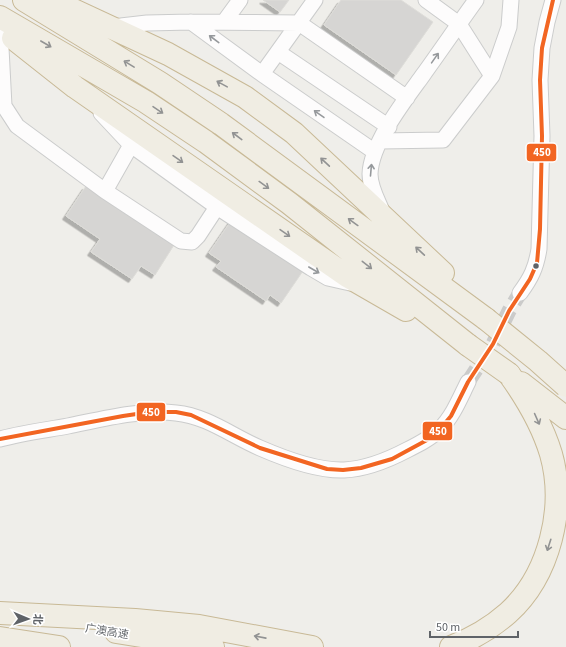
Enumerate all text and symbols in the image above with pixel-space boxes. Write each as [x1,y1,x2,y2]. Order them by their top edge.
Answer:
one-way arrow [208,35,219,43]
one-way arrow [40,41,52,49]
one-way arrow [431,53,439,64]
one-way arrow [123,60,135,68]
one-way arrow [216,80,228,87]
one-way arrow [152,106,163,114]
one-way arrow [314,110,325,118]
one-way arrow [232,132,243,140]
line badge: 450 [526,143,557,162]
text: 450 [533,145,551,160]
one-way arrow [172,155,183,163]
one-way arrow [320,157,330,167]
one-way arrow [367,164,375,177]
one-way arrow [258,181,269,189]
one-way arrow [348,218,359,226]
one-way arrow [279,229,290,237]
one-way arrow [415,246,425,256]
one-way arrow [361,260,372,269]
unlabelled marker [531,261,541,271]
one-way arrow [307,266,319,274]
line badge: 450 [136,402,166,422]
text: 450 [142,405,160,420]
one-way arrow [534,412,542,424]
line badge: 450 [422,421,453,441]
text: 450 [429,424,447,439]
one-way arrow [545,538,552,551]
north arrow [8,599,48,639]
scale bar [430,613,518,639]
text: 北 [30,614,45,625]
text: 50 m [436,619,460,636]
street label: 广澳高速 [84,621,130,642]
one-way arrow [254,633,267,641]

